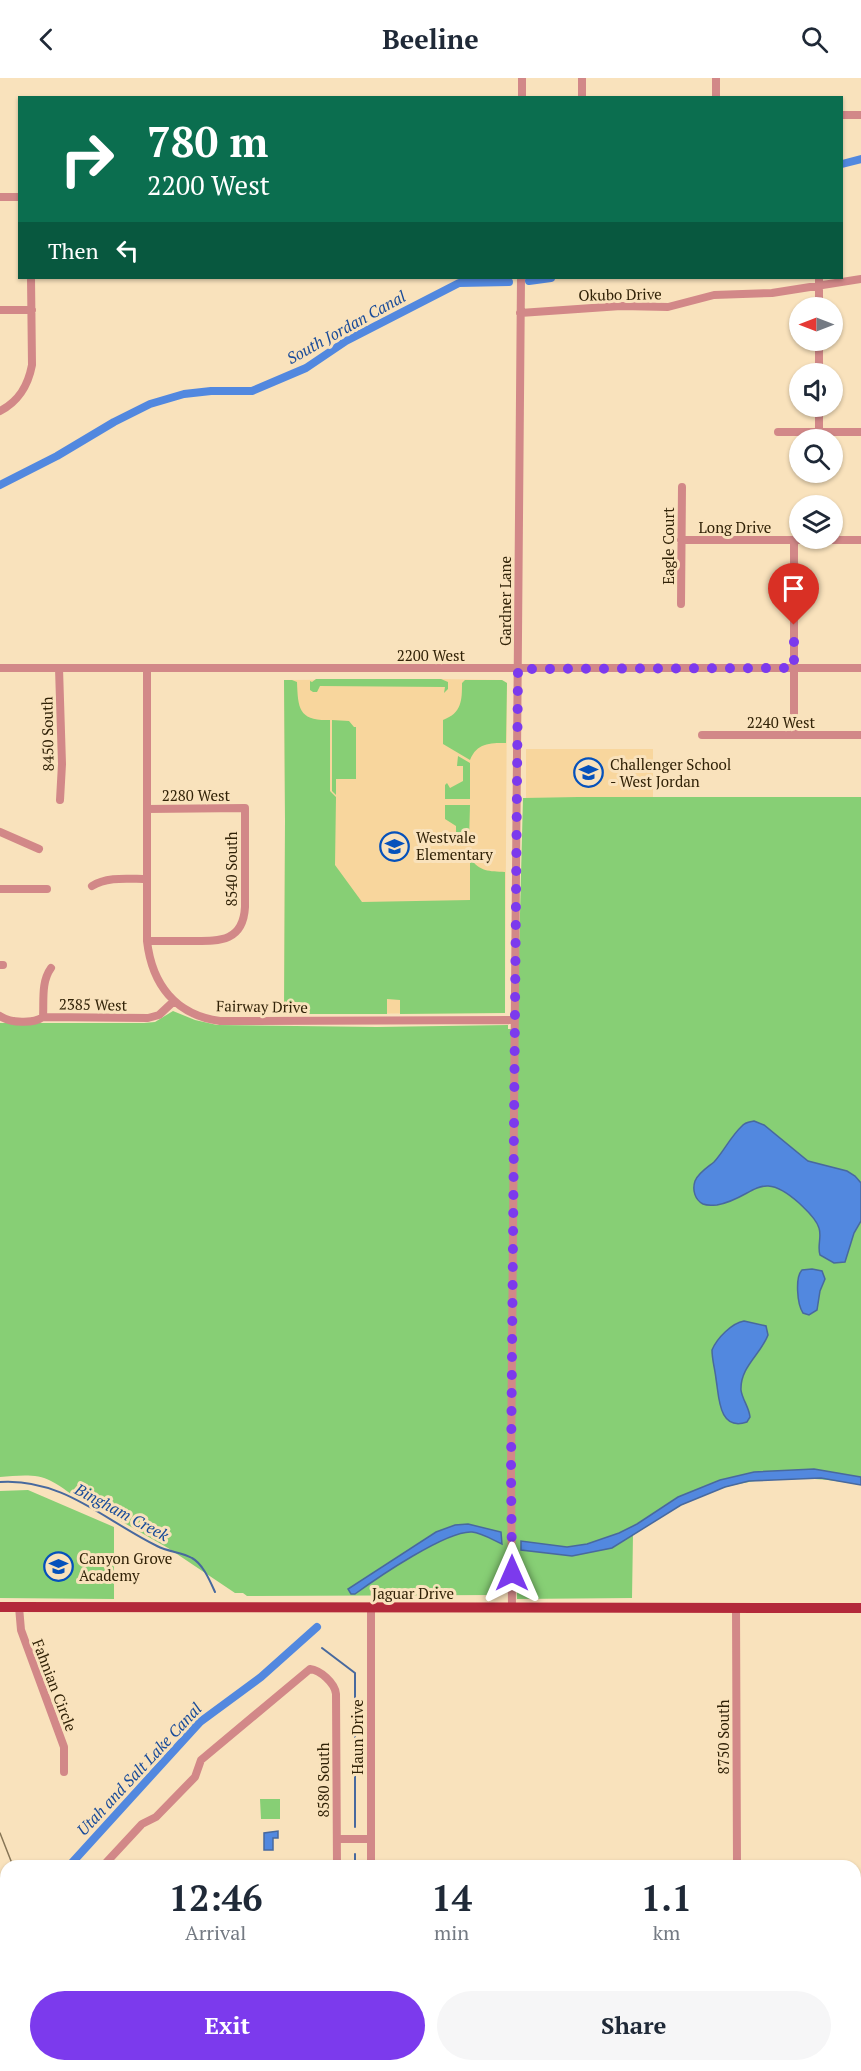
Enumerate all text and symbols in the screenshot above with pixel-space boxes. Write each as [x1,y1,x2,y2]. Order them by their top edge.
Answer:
text: Beeline [382,21,479,57]
icon: back [30,23,63,56]
icon: search [798,23,831,56]
text: 780 m [147,113,268,169]
icon: right [48,120,126,198]
text: 2200 West [147,167,270,203]
icon: left [111,234,144,267]
text: Then [48,236,99,265]
street label: Okubo Drive [578,283,662,305]
water label: South Jordan Canal [283,285,410,369]
north arrow [789,297,843,351]
map controls [789,297,843,549]
button: sound [789,363,843,417]
button: search [789,429,843,483]
button: layers [789,495,843,549]
street label: Eagle Court [658,507,678,585]
street label: Long Drive [699,517,771,537]
street label: Gardner Lane [495,556,515,646]
pin [768,563,819,625]
icon: arrive [777,572,810,605]
street label: 2200 West [397,645,466,665]
street label: 8450 South [36,696,58,772]
street label: 2240 West [747,712,816,732]
place label: Challenger School - West Jordan [610,754,731,791]
school or university icon: Challenger School - West Jordan [573,757,605,789]
street label: 2280 West [162,785,231,805]
place label: Westvale Elementary [416,827,493,864]
school or university icon: Westvale Elementary [379,830,411,862]
street label: 8540 South [221,831,241,906]
street label: 2385 West [59,993,128,1015]
street label: Fairway Drive [216,995,308,1017]
water label: Bingham Creek [70,1478,173,1546]
position arrow [480,1541,544,1605]
place label: Canyon Grove Academy [79,1548,172,1585]
school or university icon: Canyon Grove Academy [42,1551,74,1583]
street label: Jaguar Drive [372,1583,454,1603]
street label: Fahnian Circle [28,1636,82,1734]
water label: Utah and Salt Lake Canal [72,1698,207,1840]
street label: Haun Drive [347,1699,367,1775]
street label: 8750 South [713,1699,733,1774]
street label: 8580 South [313,1742,333,1817]
text: 12:46 [169,1874,263,1921]
text: 14 [431,1874,472,1921]
text: 1.1 [641,1874,692,1921]
text: Arrival [185,1919,246,1946]
text: min [434,1919,469,1946]
text: km [653,1919,680,1946]
button: Exit [30,1991,425,2060]
button: Share [437,1991,831,2060]

